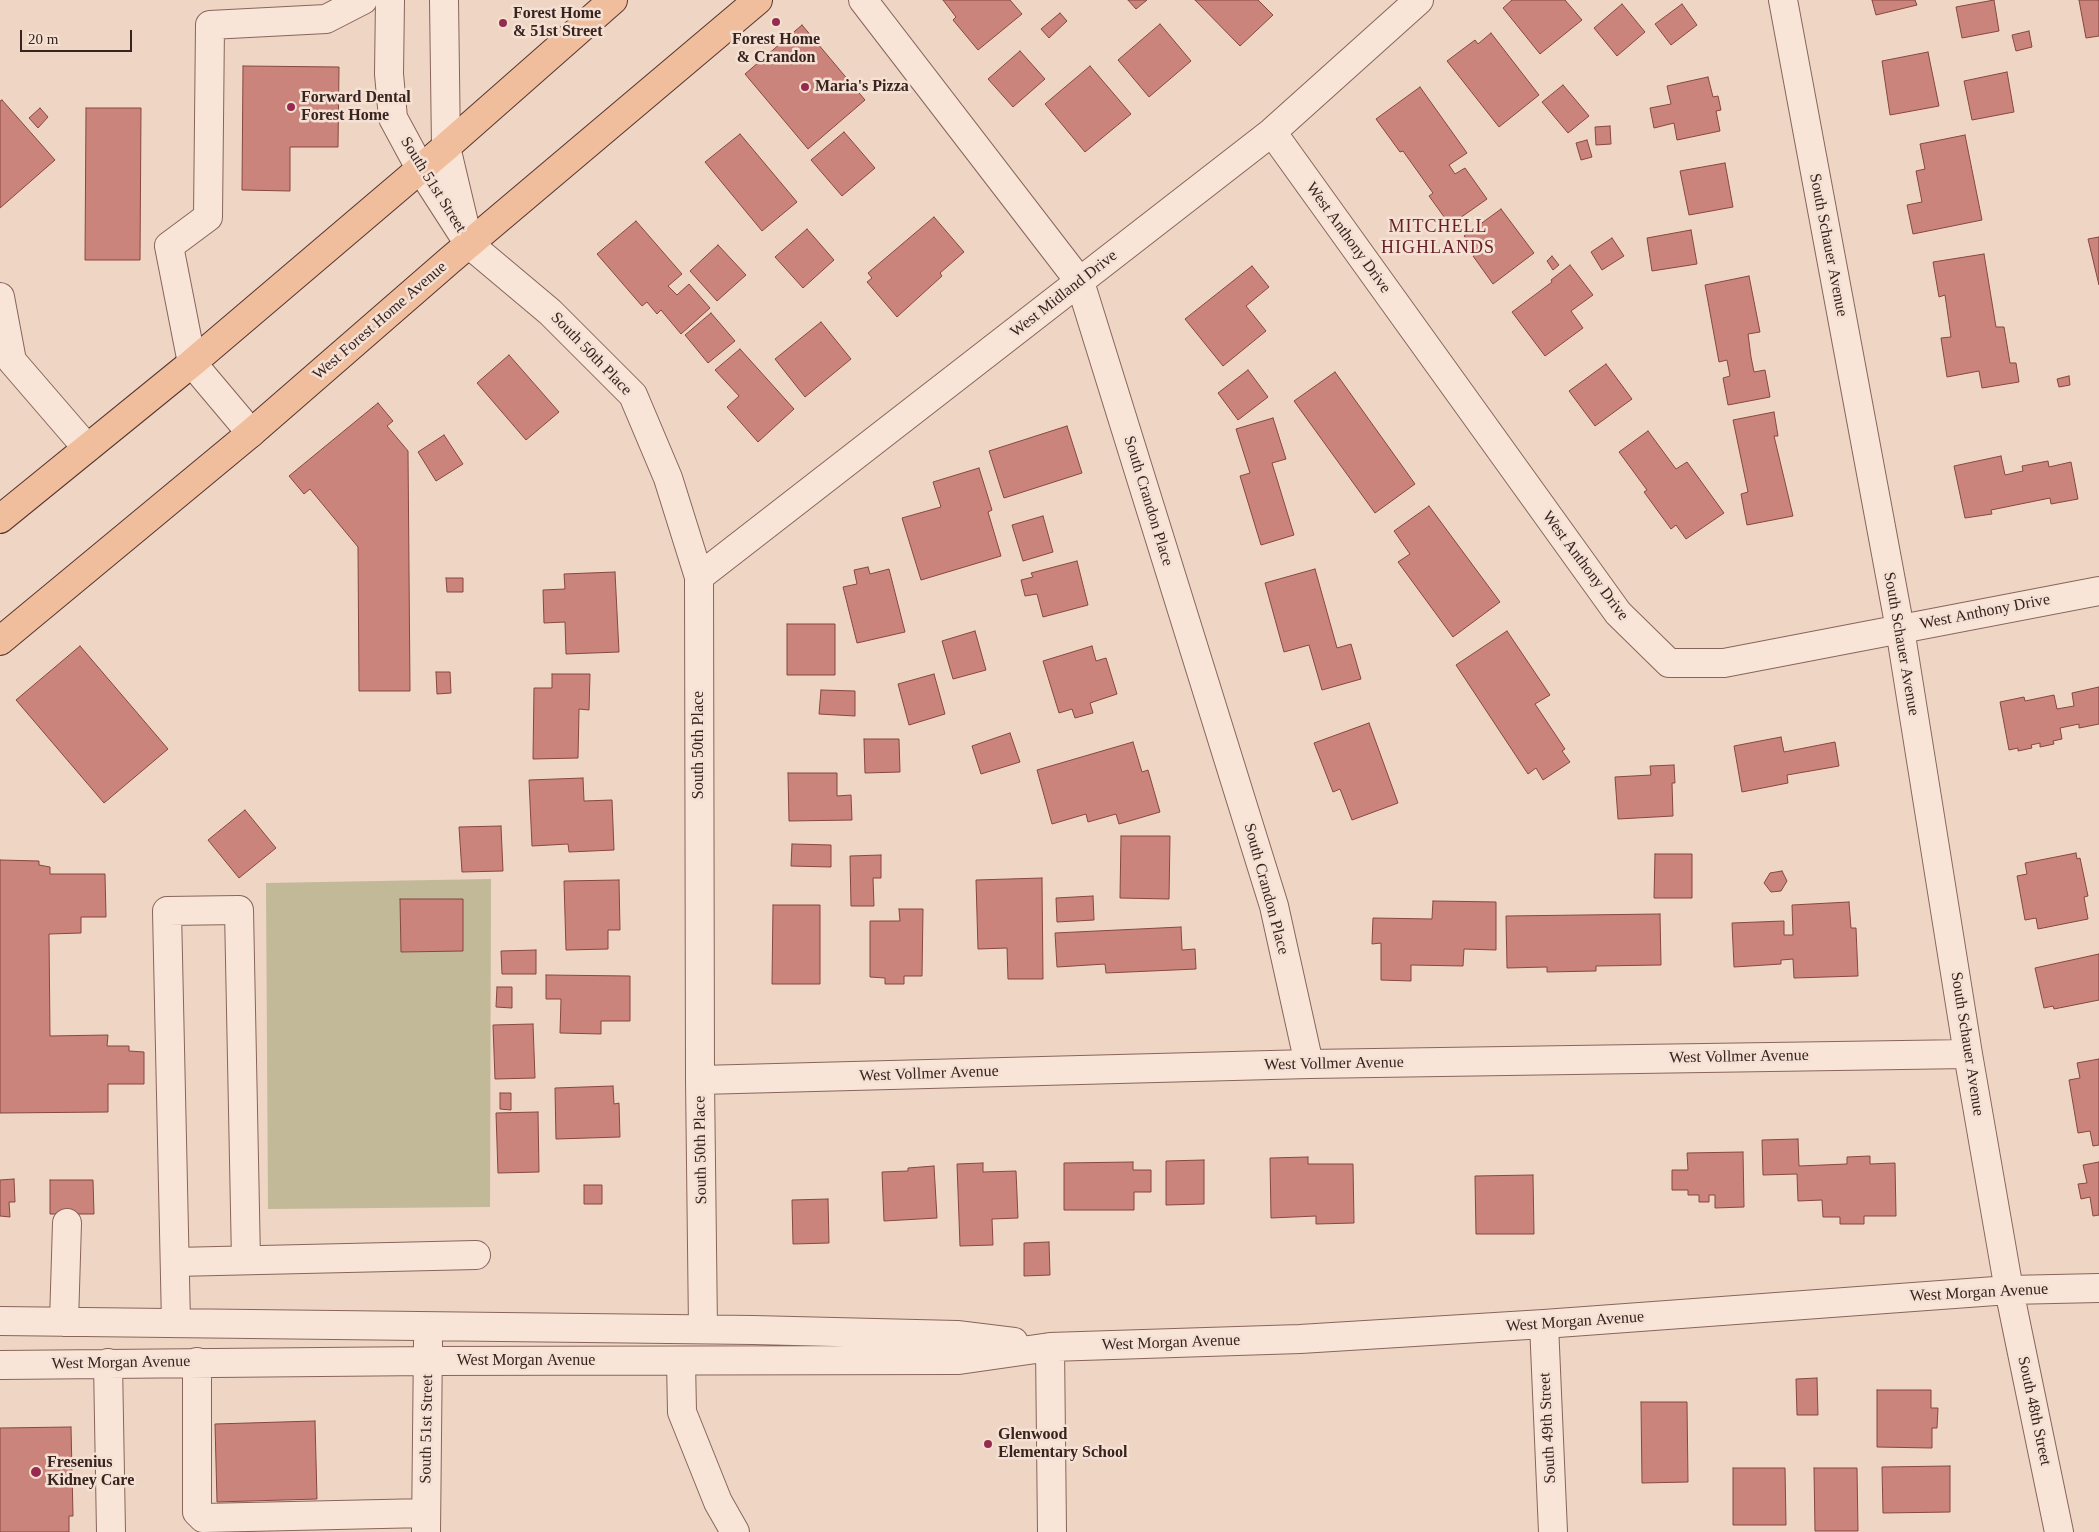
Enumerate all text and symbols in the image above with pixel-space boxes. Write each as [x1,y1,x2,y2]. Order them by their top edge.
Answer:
place label: Forest Home & 51st Street [513,4,602,42]
marker: Forest Home & Crandon [770,16,782,28]
marker: Forest Home & 51st Street [497,17,509,29]
scale bar [22,20,135,52]
place label: Forest Home & Crandon [732,30,820,68]
text: 20 m [28,31,58,47]
place label: Maria's Pizza [815,77,909,97]
marker: Maria's Pizza [799,81,811,93]
place label: Forward Dental Forest Home [301,88,411,126]
marker: Forward Dental Forest Home [285,101,297,113]
street label: South 51st Street [396,134,470,236]
street label: South Schauer Avenue [1805,172,1851,318]
street label: West Anthony Drive [1301,179,1395,297]
district label: MITCHELL HIGHLANDS [1380,216,1496,258]
street label: West Midland Drive [1007,246,1121,342]
street label: West Forest Home Avenue [309,258,451,384]
street label: South 50th Place [546,308,636,400]
street label: South Crandon Place [1119,434,1177,568]
street label: West Anthony Drive [1538,508,1632,624]
street label: South Schauer Avenue [1879,571,1923,717]
street label: West Anthony Drive [1918,590,2052,634]
street label: South 50th Place [689,691,709,799]
street label: South Crandon Place [1239,821,1293,957]
street label: South Schauer Avenue [1946,971,1988,1117]
street label: West Vollmer Avenue [1669,1046,1809,1068]
street label: West Vollmer Avenue [1264,1053,1404,1075]
street label: West Vollmer Avenue [859,1062,999,1086]
street label: South 50th Place [690,1096,712,1204]
street label: West Morgan Avenue [1909,1280,2049,1306]
street label: West Morgan Avenue [1505,1308,1645,1336]
street label: West Morgan Avenue [1101,1331,1241,1355]
street label: West Morgan Avenue [457,1351,595,1371]
street label: West Morgan Avenue [52,1352,190,1374]
street label: South 48th Street [2013,1355,2055,1467]
street label: South 49th Street [1536,1372,1560,1484]
street label: South 51st Street [416,1374,438,1484]
place label: Glenwood Elementary School [998,1425,1127,1463]
marker: Glenwood Elementary School [982,1438,994,1450]
place label: Fresenius Kidney Care [47,1453,134,1491]
marker: Fresenius Kidney Care [29,1465,43,1479]

